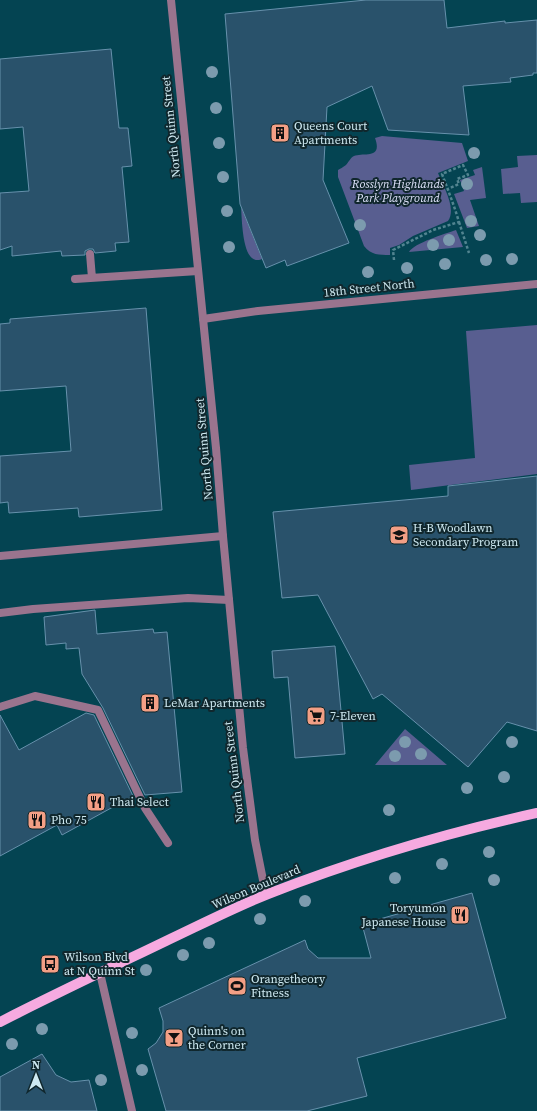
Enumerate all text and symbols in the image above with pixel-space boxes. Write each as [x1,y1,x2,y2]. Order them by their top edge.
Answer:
street label: North Quinn Street [158,75,184,179]
place label: Queens Court Apartments [294,118,367,148]
building icon: Queens Court Apartments [269,122,291,144]
park label: Rosslyn Highlands Park Playground [351,176,445,206]
street label: 18th Street North [323,275,415,301]
street label: North Quinn Street [192,397,216,500]
place label: H-B Woodlawn Secondary Program [413,520,519,550]
school or university icon: H-B Woodlawn Secondary Program [388,524,410,546]
building icon: LeMar Apartments [139,692,161,714]
place label: LeMar Apartments [164,695,265,711]
supermarket icon: 7-Eleven [305,705,327,727]
place label: 7-Eleven [330,708,376,724]
street label: North Quinn Street [220,720,248,824]
restaurant icon: Thai Select [85,791,107,813]
place label: Thai Select [110,794,169,810]
restaurant icon: Pho 75 [26,809,48,831]
place label: Pho 75 [51,812,87,828]
street label: Wilson Boulevard [209,861,303,913]
place label: Toryumon Japanese House [360,900,446,930]
restaurant icon: Toryumon Japanese House [449,904,471,926]
place label: Wilson Blvd at N Quinn St [64,949,135,979]
bus stop icon: Wilson Blvd at N Quinn St [39,953,61,975]
place label: Orangetheory Fitness [251,971,326,1001]
sports icon: Orangetheory Fitness [226,975,248,997]
place label: Quinn's on the Corner [188,1023,246,1053]
bar icon: Quinn's on the Corner [163,1027,185,1049]
north arrow [16,1055,56,1095]
text: N [32,1058,40,1073]

